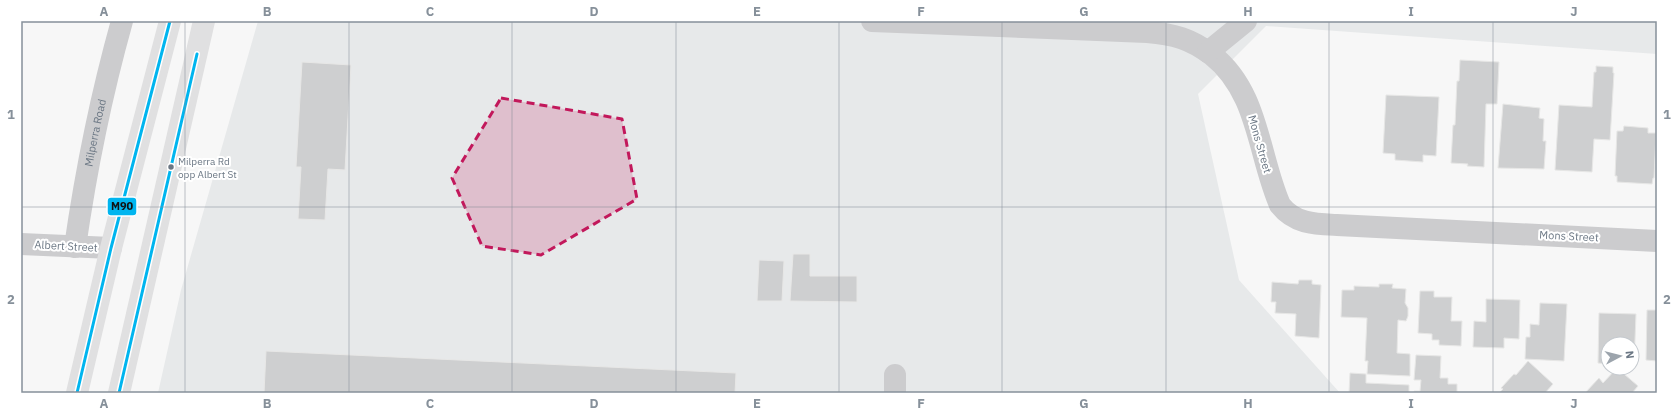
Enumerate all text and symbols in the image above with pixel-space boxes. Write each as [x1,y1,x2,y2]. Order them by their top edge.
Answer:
text: A [100,3,109,20]
text: B [263,3,272,20]
text: C [426,3,435,20]
text: D [589,3,599,20]
text: E [753,3,761,20]
text: F [917,3,925,20]
text: G [1079,3,1089,20]
text: H [1243,3,1253,20]
text: I [1408,3,1414,20]
text: J [1570,3,1578,20]
street label: Milperra Road [81,98,109,168]
text: 1 [7,106,15,123]
text: 1 [1663,106,1671,123]
street label: Mons Street [1245,113,1275,175]
place label: Milperra Rd opp Albert St [178,155,237,181]
marker: Milperra Rd opp Albert St [166,162,176,172]
line badge: M90 [107,197,137,216]
text: M90 [111,199,133,213]
street label: Mons Street [1539,227,1599,245]
street label: Albert Street [34,237,98,255]
text: 2 [7,291,15,308]
text: 2 [1663,291,1671,308]
north arrow [1600,336,1640,376]
text: N [1622,350,1637,360]
text: A [100,395,109,412]
text: B [263,395,272,412]
text: C [426,395,435,412]
text: D [589,395,599,412]
text: E [753,395,761,412]
text: F [917,395,925,412]
text: G [1079,395,1089,412]
text: H [1243,395,1253,412]
text: I [1408,395,1414,412]
text: J [1570,395,1578,412]

